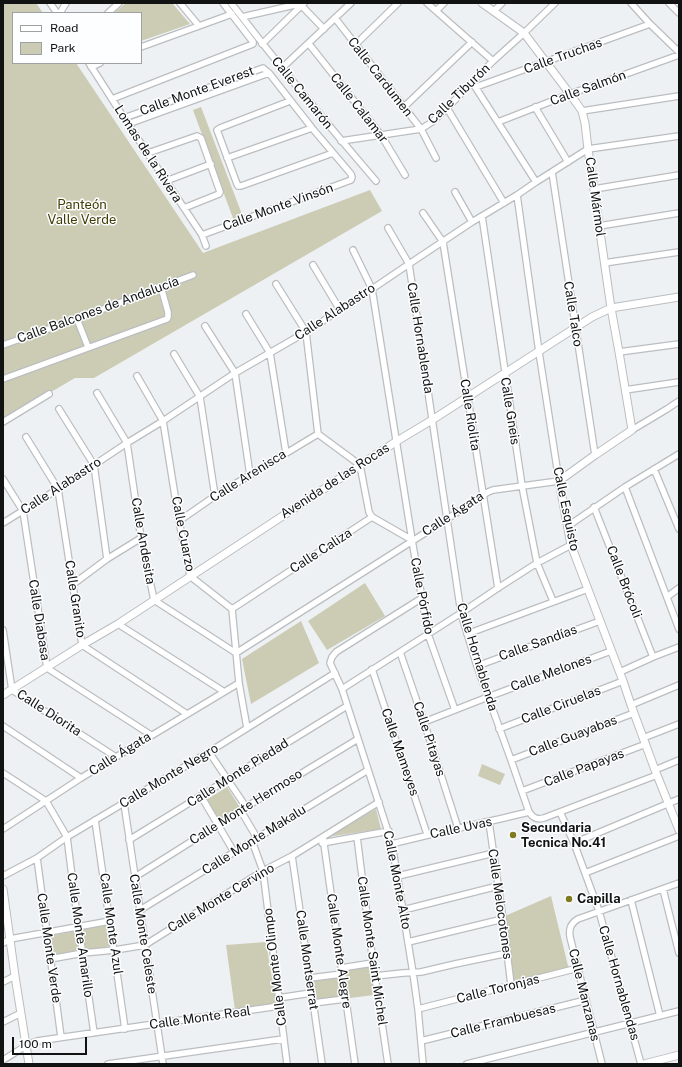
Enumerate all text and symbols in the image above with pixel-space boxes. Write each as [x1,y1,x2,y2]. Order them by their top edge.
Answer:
legend [12,12,142,64]
text: Road [50,21,78,35]
street label: Calle Cardumen [344,34,416,120]
street label: Calle Truchas [522,35,604,77]
text: Park [50,41,76,55]
street label: Calle Camarón [268,54,336,132]
street label: Calle Tiburón [425,61,493,127]
street label: Calle Monte Everest [138,63,256,119]
street label: Calle Salmón [548,67,628,109]
street label: Calle Calamar [327,70,391,146]
street label: Lomas de la Rivera [111,102,185,206]
street label: Calle Mármol [582,156,608,238]
street label: Calle Monte Vinsón [221,180,335,234]
park label: Panteón Valle Verde [48,197,116,228]
street label: Calle Balcones de Andalucía [15,273,181,347]
street label: Calle Alabastro [292,280,378,344]
street label: Calle Talco [560,280,586,348]
street label: Calle Hornablenda [404,281,436,395]
street label: Calle Gneis [497,376,523,446]
street label: Calle Riolita [457,378,483,452]
street label: Avenida de las Rocas [278,440,392,522]
street label: Calle Arenisca [207,446,289,506]
street label: Calle Alabastro [18,454,104,518]
street label: Calle Esquisto [549,465,583,553]
street label: Calle Ágata [419,488,487,540]
street label: Calle Cuarzo [168,495,198,573]
street label: Calle Andesita [128,496,158,586]
street label: Calle Caliza [287,525,355,577]
street label: Calle Brócoli [603,544,645,620]
street label: Calle Pórfido [407,556,437,636]
street label: Calle Granito [61,559,89,639]
street label: Calle Diabasa [25,578,53,662]
street label: Calle Hornablenda [453,601,501,713]
street label: Calle Sandías [497,622,579,664]
street label: Calle Melones [508,651,594,695]
street label: Calle Ciruelas [519,683,603,727]
street label: Calle Diorita [14,686,84,740]
street label: Calle Pitayas [410,700,448,778]
street label: Calle Mameyes [378,706,422,798]
street label: Calle Guayabas [527,712,619,760]
street label: Calle Ágata [86,729,154,779]
street label: Calle Monte Piedad [184,735,292,811]
street label: Calle Monte Negro [117,740,221,812]
street label: Calle Papayas [542,746,626,790]
street label: Calle Monte Hermoso [187,766,305,848]
street label: Calle Monte Makalu [199,802,309,878]
street label: Calle Uvas [428,814,494,842]
place label: Secundaria Tecnica No.41 [521,820,606,851]
street label: Calle Monte Alto [380,829,414,931]
marker: Secundaria Tecnica No.41 [508,830,518,840]
street label: Calle Melocotones [485,848,515,960]
street label: Calle Monte Cervino [165,860,277,936]
street label: Calle Monte Amarillo [64,871,96,999]
street label: Calle Monte Azul [96,872,126,976]
street label: Calle Monte Celeste [126,873,160,995]
street label: Calle Monte Saint Michel [354,875,390,1027]
place label: Capilla [577,891,621,907]
street label: Calle Monte Verde [34,892,64,1004]
street label: Calle Monte Alegre [323,893,355,1009]
marker: Capilla [564,894,574,904]
street label: Calle Monte Olimpo [260,907,290,1027]
street label: Calle Montserrat [292,909,322,1011]
street label: Calle Hornablendas [595,924,643,1042]
street label: Calle Manzanas [565,947,603,1043]
street label: Calle Toronjas [455,971,541,1007]
street label: Calle Frambuesas [449,1000,557,1042]
street label: Calle Monte Real [148,1003,252,1033]
scale bar [14,1029,89,1055]
text: 100 m [19,1037,52,1051]

